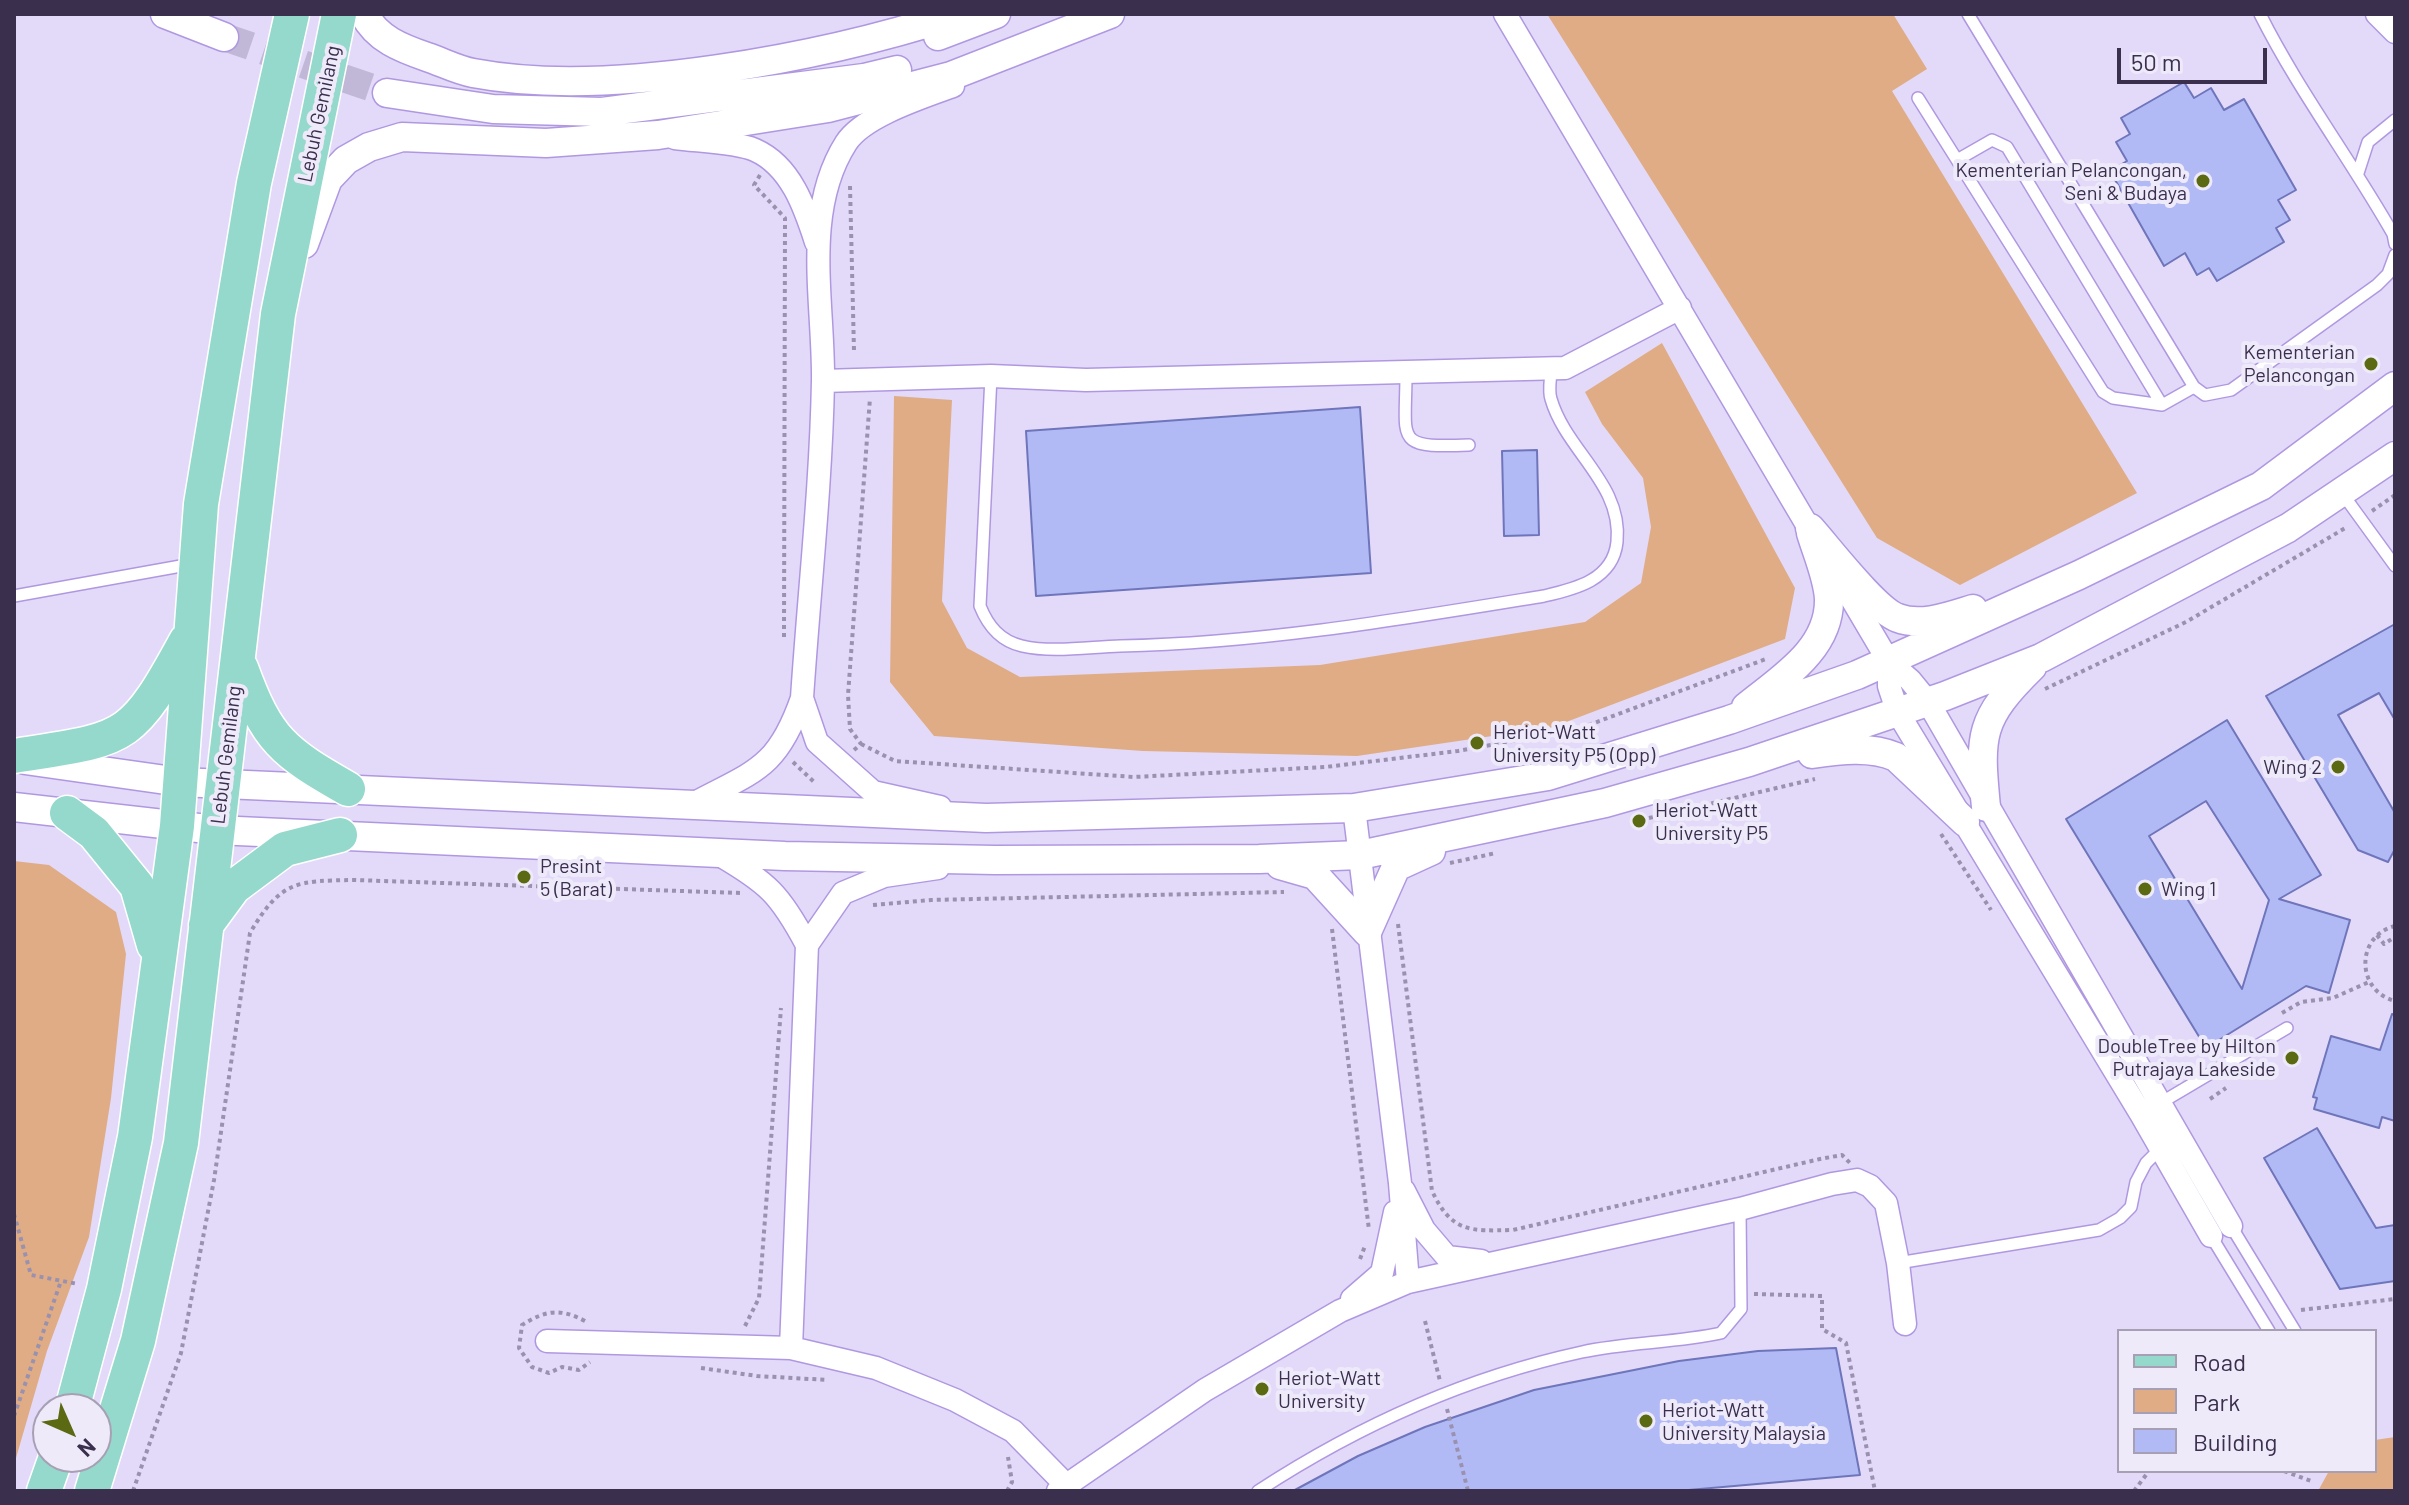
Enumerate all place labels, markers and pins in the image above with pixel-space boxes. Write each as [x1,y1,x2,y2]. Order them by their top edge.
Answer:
place label: Kementerian Pelancongan, Seni & Budaya [1955,158,2187,205]
marker: Kementerian Pelancongan, Seni & Budaya [2194,172,2212,190]
place label: Kementerian Pelancongan [2244,340,2355,387]
marker: Kementerian Pelancongan [2362,355,2380,373]
place label: Heriot-Watt University P5 (Opp) [1493,720,1655,767]
marker: Heriot-Watt University P5 (Opp) [1468,734,1486,752]
place label: Wing 2 [2263,755,2322,779]
marker: Wing 2 [2329,758,2347,776]
place label: Heriot-Watt University P5 [1655,798,1768,845]
marker: Heriot-Watt University P5 [1630,812,1648,830]
place label: Presint 5 (Barat) [540,854,612,901]
marker: Presint 5 (Barat) [515,868,533,886]
place label: Wing 1 [2161,877,2216,901]
marker: Wing 1 [2136,880,2154,898]
place label: DoubleTree by Hilton Putrajaya Lakeside [2098,1034,2276,1081]
marker: DoubleTree by Hilton Putrajaya Lakeside [2283,1049,2301,1067]
place label: Heriot-Watt University [1278,1366,1381,1413]
marker: Heriot-Watt University [1253,1380,1271,1398]
place label: Heriot-Watt University Malaysia [1662,1398,1826,1445]
marker: Heriot-Watt University Malaysia [1637,1412,1655,1430]

